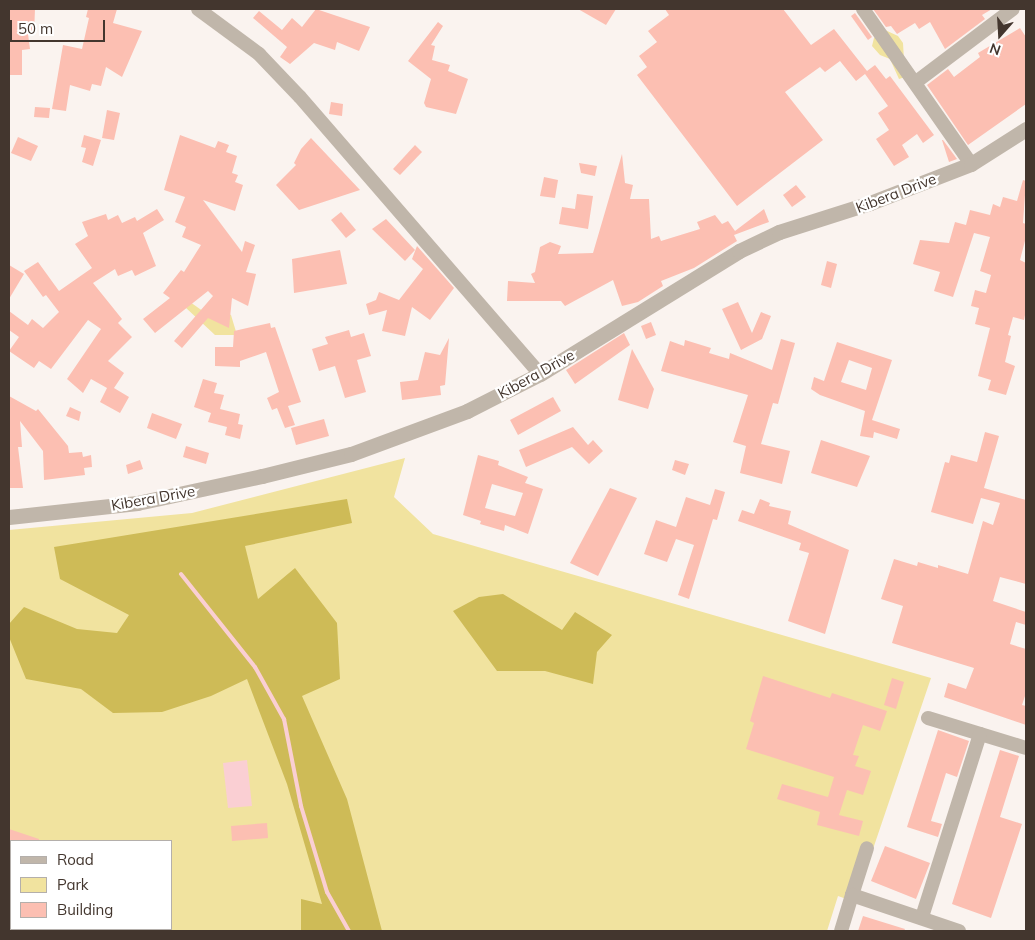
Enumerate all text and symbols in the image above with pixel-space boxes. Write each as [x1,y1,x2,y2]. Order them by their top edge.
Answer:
scale bar [12,10,108,42]
north arrow [975,10,1025,60]
text: 50 m [18,19,53,38]
text: N [987,39,1003,59]
street label: Kibera Drive [853,169,939,217]
street label: Kibera Drive [495,346,577,402]
street label: Kibera Drive [110,482,196,514]
legend [10,840,172,930]
text: Road [57,850,94,869]
text: Park [57,875,89,894]
text: Building [57,900,113,919]

